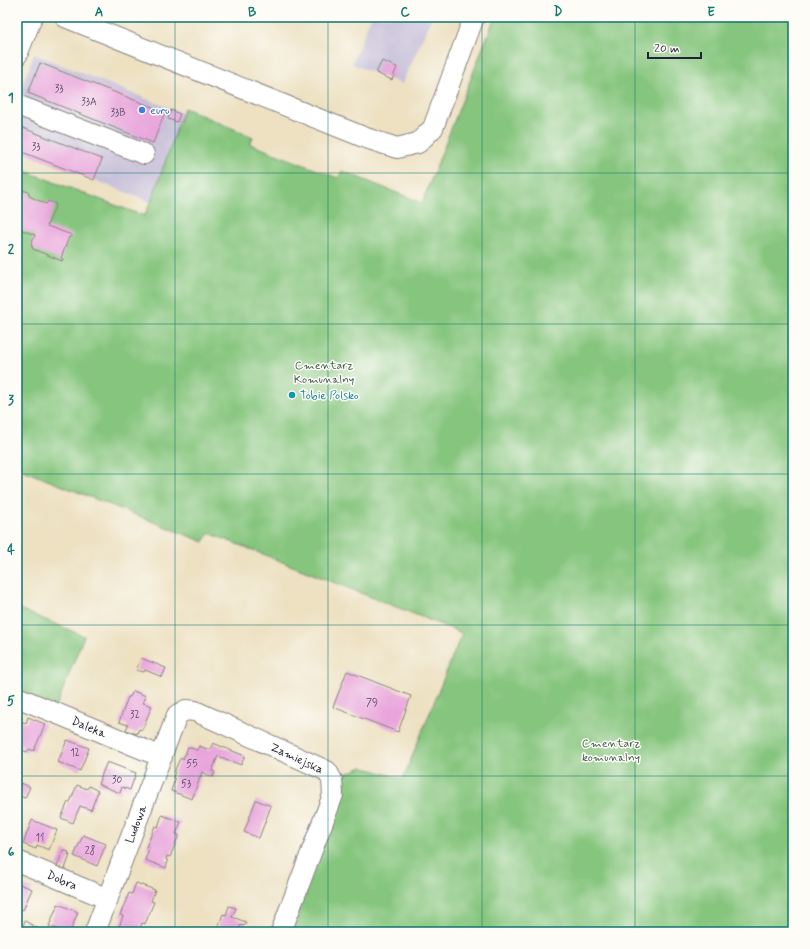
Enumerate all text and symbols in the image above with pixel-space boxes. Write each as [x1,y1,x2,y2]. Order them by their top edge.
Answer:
text: A [95,4,103,21]
text: B [248,4,257,21]
text: C [400,4,410,21]
text: D [554,4,563,21]
text: E [707,4,715,21]
scale bar [648,34,701,60]
text: 20 m [654,41,680,57]
house number: 33 [55,83,63,96]
text: 1 [8,90,14,107]
house number: 33A [81,96,97,109]
place label: euro [150,103,170,119]
marker: euro [137,105,147,115]
house number: 33B [110,107,126,120]
house number: 33 [32,141,40,154]
text: 2 [8,241,15,258]
park label: Cmentarz Komunalny [294,358,354,388]
place label: Tobie Polsko [300,388,359,404]
marker: Tobie Polsko [287,390,297,400]
text: 3 [8,392,14,409]
text: 4 [7,542,15,559]
text: 5 [7,693,15,710]
house number: 79 [366,697,378,710]
house number: 32 [130,709,140,722]
street label: Daleka [69,713,109,743]
park label: Cmentarz komunalny [582,736,640,766]
street label: Zamiejska [268,740,326,778]
house number: 12 [70,747,80,760]
house number: 55 [186,758,198,771]
house number: 30 [112,774,122,787]
house number: 53 [181,778,191,791]
street label: Ludowa [122,802,152,846]
house number: 11 [36,832,44,845]
text: 6 [8,844,15,861]
house number: 28 [85,844,95,858]
street label: Dobra [44,867,79,894]

